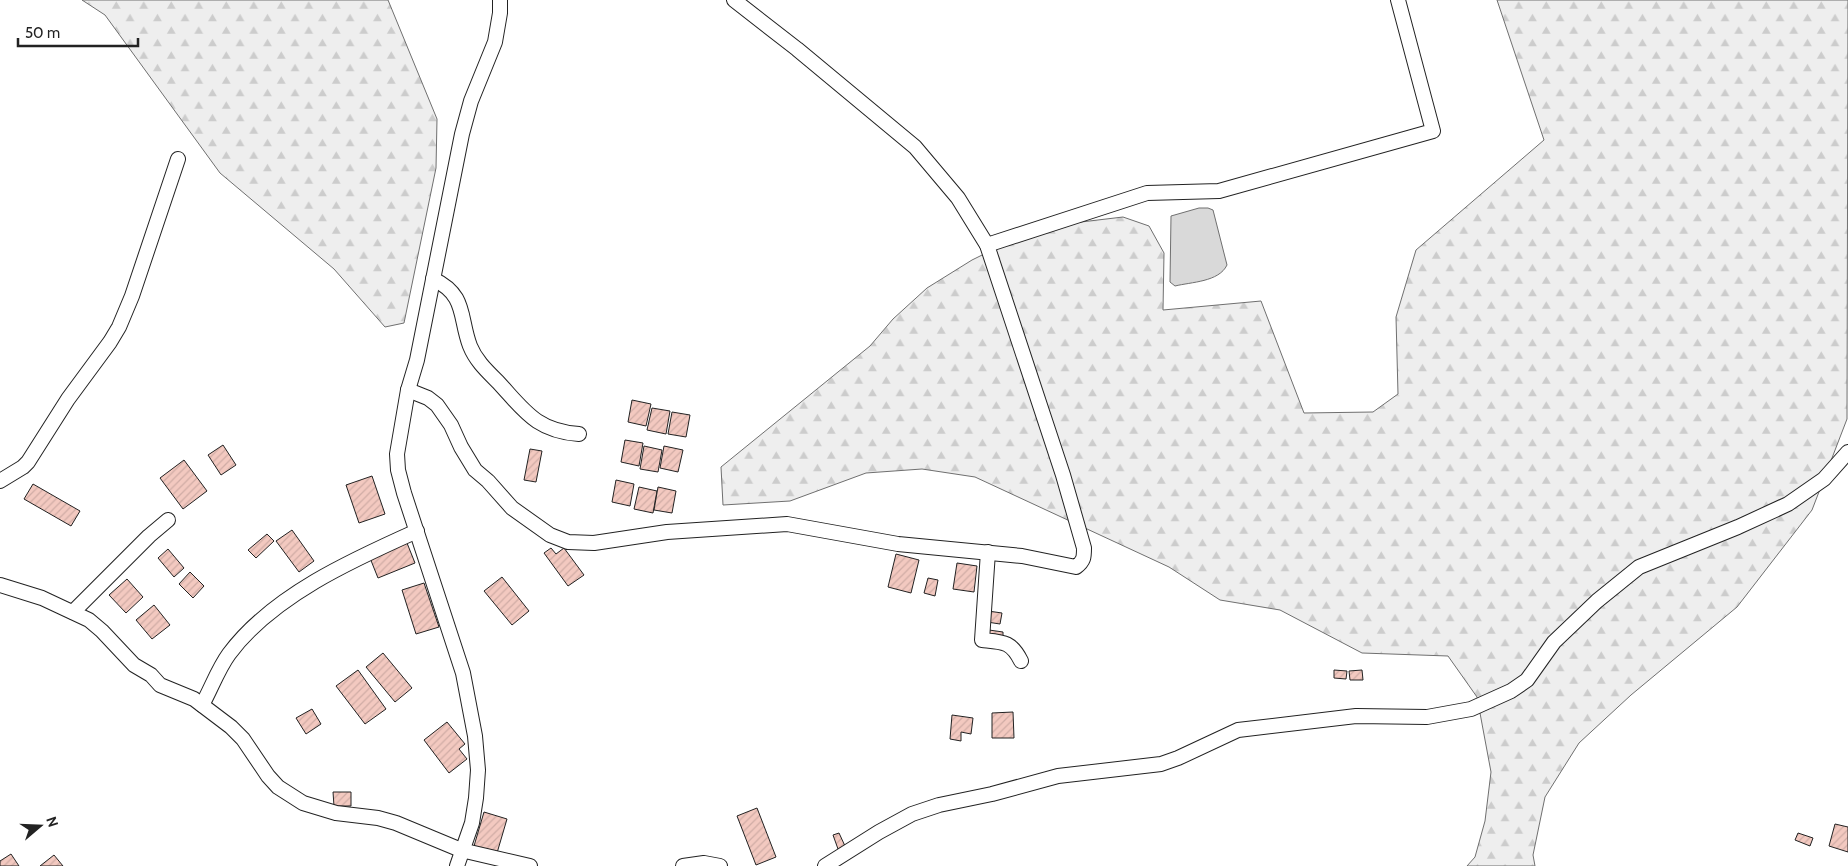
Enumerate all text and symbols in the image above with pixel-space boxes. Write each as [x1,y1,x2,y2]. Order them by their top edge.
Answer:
scale bar [18,15,138,47]
text: 50 m [25,24,60,42]
north arrow [15,801,65,851]
text: N [42,814,62,829]

